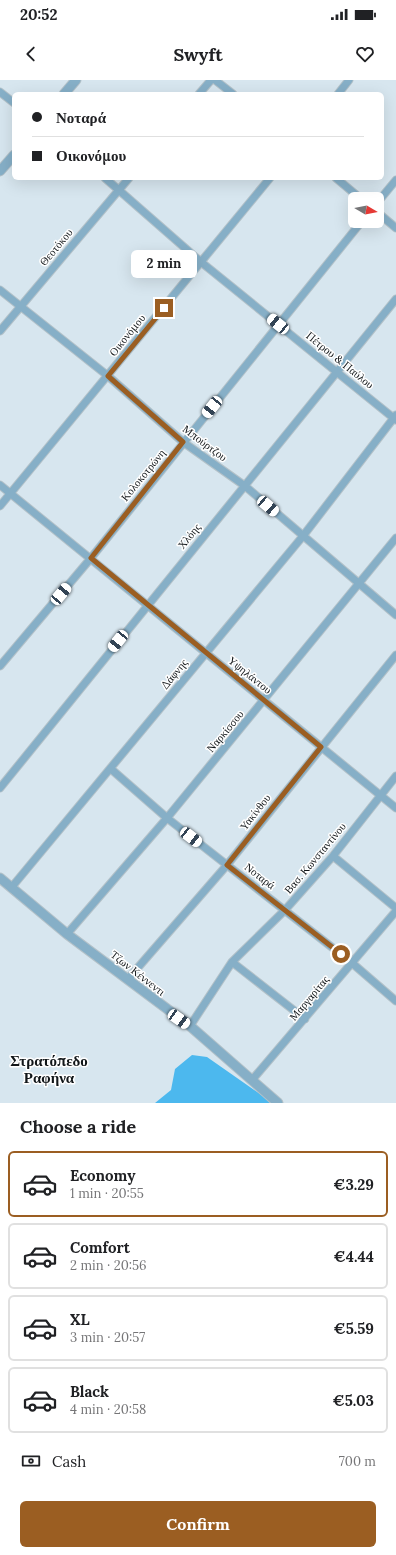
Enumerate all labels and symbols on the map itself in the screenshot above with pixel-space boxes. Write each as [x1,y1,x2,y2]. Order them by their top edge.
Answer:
north arrow [348,192,384,228]
street label: Θεοτόκου [36,225,76,268]
callout: 2 min [131,250,197,278]
route end [155,299,173,317]
street label: Οικονόμου [106,311,148,359]
car [265,312,291,336]
street label: Πέτρου & Παύλου [303,328,377,392]
car [200,394,224,420]
street label: Μπούρτζου [180,422,230,465]
street label: Κολοκοτρώνη [118,446,168,504]
car [255,494,281,518]
street label: Χλόης [174,520,204,552]
car [49,581,73,607]
car [106,628,130,654]
street label: Υψηλάντου [225,653,275,697]
street label: Δάφνης [158,656,191,692]
street label: Ναρκίσσου [203,707,247,755]
street label: Υακίνθου [236,791,274,833]
street label: Βασ. Κωνσταντίνου [281,819,349,896]
car [178,825,204,849]
street label: Νοταρά [242,860,278,892]
route start [332,945,350,963]
street label: Τζων Κέννεντι [108,947,168,999]
street label: Μαργαρίτας [286,972,332,1023]
car [166,1007,192,1031]
district label: Στρατόπεδο Ραφήνα [10,1051,88,1087]

